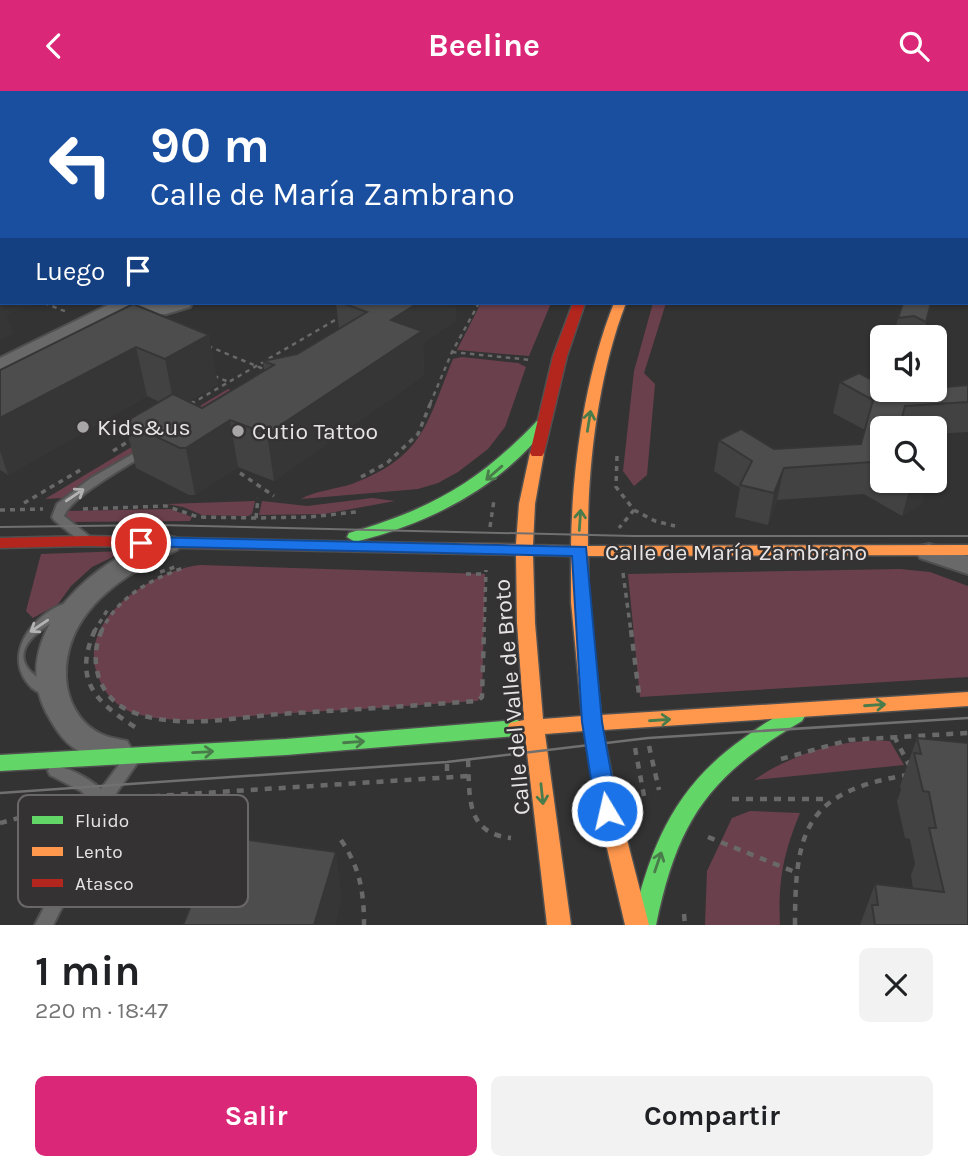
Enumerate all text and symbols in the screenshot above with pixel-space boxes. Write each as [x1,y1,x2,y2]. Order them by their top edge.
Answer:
icon: back [35,27,73,65]
text: Beeline [428,27,540,64]
icon: search [895,27,933,65]
text: 90 m [150,117,270,174]
icon: left [35,119,126,210]
text: Calle de María Zambrano [150,176,515,213]
icon: arrive [119,252,157,290]
text: Luego [35,256,105,287]
map controls [870,325,947,493]
button: sound [870,325,947,402]
one-way arrow [583,410,596,433]
place label: Kids&us [97,414,191,441]
button: search [870,416,947,493]
place label: Cutio Tattoo [252,418,378,445]
marker: Kids&us [75,419,91,435]
marker: Cutio Tattoo [230,423,246,439]
one-way arrow [485,465,503,481]
one-way arrow [65,488,84,502]
one-way arrow [574,509,587,531]
pin [111,513,171,573]
icon: arrive [122,524,160,562]
street label: Calle de María Zambrano [605,539,867,566]
street label: Calle del Valle de Broto [488,578,536,816]
one-way arrow [30,619,49,633]
one-way arrow [864,698,886,711]
one-way arrow [648,713,671,726]
one-way arrow [342,735,365,748]
one-way arrow [192,745,215,758]
position arrow [570,774,644,848]
one-way arrow [536,782,549,805]
legend [18,795,248,907]
text: Fluido [75,810,129,832]
text: Lento [75,841,123,863]
one-way arrow [653,852,665,874]
text: Atasco [75,873,134,895]
text: 1 min [35,946,140,996]
button: close [859,948,933,1022]
text: 220 m · 18:47 [35,997,168,1024]
button: Salir [35,1076,477,1156]
button: Compartir [491,1076,933,1156]

